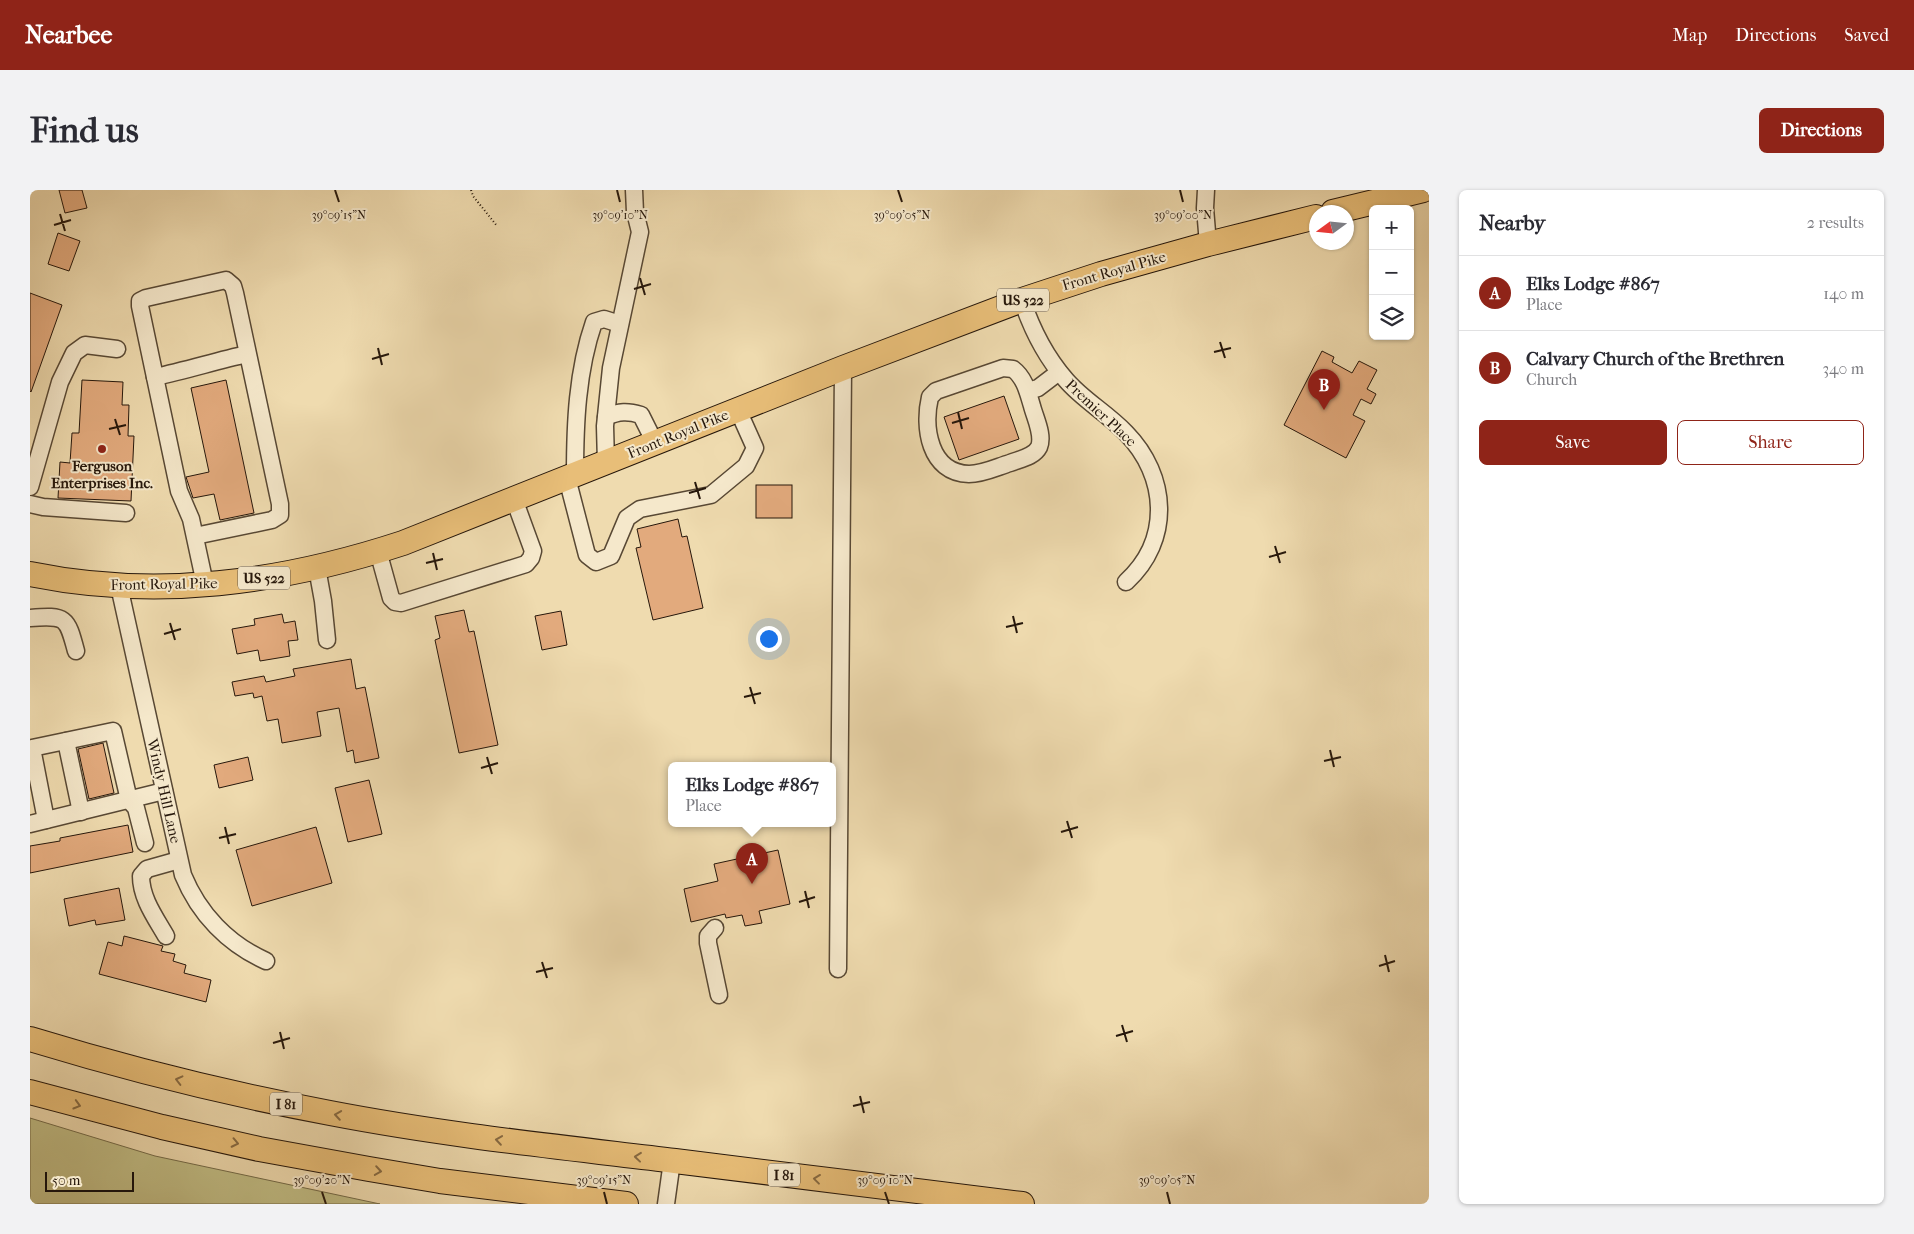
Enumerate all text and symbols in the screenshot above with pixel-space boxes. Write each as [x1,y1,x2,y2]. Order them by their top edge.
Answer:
text: Nearbee [25,21,112,49]
text: Map [1673,25,1707,46]
text: Directions [1735,25,1816,46]
text: Saved [1844,25,1889,46]
button: Directions [1759,108,1884,153]
text: Find us [30,110,139,151]
north arrow [1309,205,1354,250]
map controls [1369,205,1414,340]
button: + [1369,205,1414,250]
text: 39°09'15"N [312,208,366,222]
text: 39°09'10"N [592,208,648,222]
text: 39°09'05"N [874,208,930,222]
text: 39°09'00"N [1154,208,1212,222]
text: Nearby [1479,211,1545,235]
text: 2 results [1807,213,1864,232]
street label: Front Royal Pike [1060,247,1169,294]
button: − [1369,250,1414,295]
text: Elks Lodge #867 [1526,273,1660,295]
text: A [1490,284,1500,303]
text: 140 m [1823,284,1864,303]
road number: US 522 [997,288,1049,312]
button: layers [1369,295,1414,340]
text: Place [1526,295,1562,314]
text: Calvary Church of the Brethren [1526,348,1784,370]
text: B [1490,359,1500,378]
text: 340 m [1822,359,1864,378]
pin: B [1308,369,1340,410]
text: Church [1526,370,1577,389]
street label: Premier Place [1062,375,1141,451]
street label: Front Royal Pike [625,405,732,462]
button: Save [1479,420,1667,465]
button: Share [1677,420,1864,465]
marker: Ferguson Enterprises Inc. [96,443,108,455]
place label: Ferguson Enterprises Inc. [51,457,153,492]
road number: US 522 [238,566,290,589]
street label: Front Royal Pike [110,574,218,594]
your location [756,626,782,652]
street label: Windy Hill Lane [143,736,185,846]
popup [668,762,836,827]
text: Elks Lodge #867 [685,774,819,796]
text: Place [685,796,722,815]
pin: A [736,843,768,884]
one-way arrow [175,1075,184,1086]
road number: I 81 [270,1092,302,1116]
one-way arrow [72,1100,81,1110]
one-way arrow [334,1110,342,1120]
one-way arrow [494,1135,503,1145]
one-way arrow [230,1137,239,1148]
one-way arrow [634,1152,642,1163]
road number: I 81 [768,1164,800,1186]
one-way arrow [374,1165,383,1175]
scale bar [45,1169,134,1192]
text: 50 m [52,1172,80,1189]
text: 39°09'20"N [293,1173,351,1187]
text: 39°09'15"N [577,1173,631,1187]
text: 39°09'10"N [857,1173,913,1187]
text: 39°09'05"N [1139,1173,1195,1187]
one-way arrow [813,1174,821,1185]

